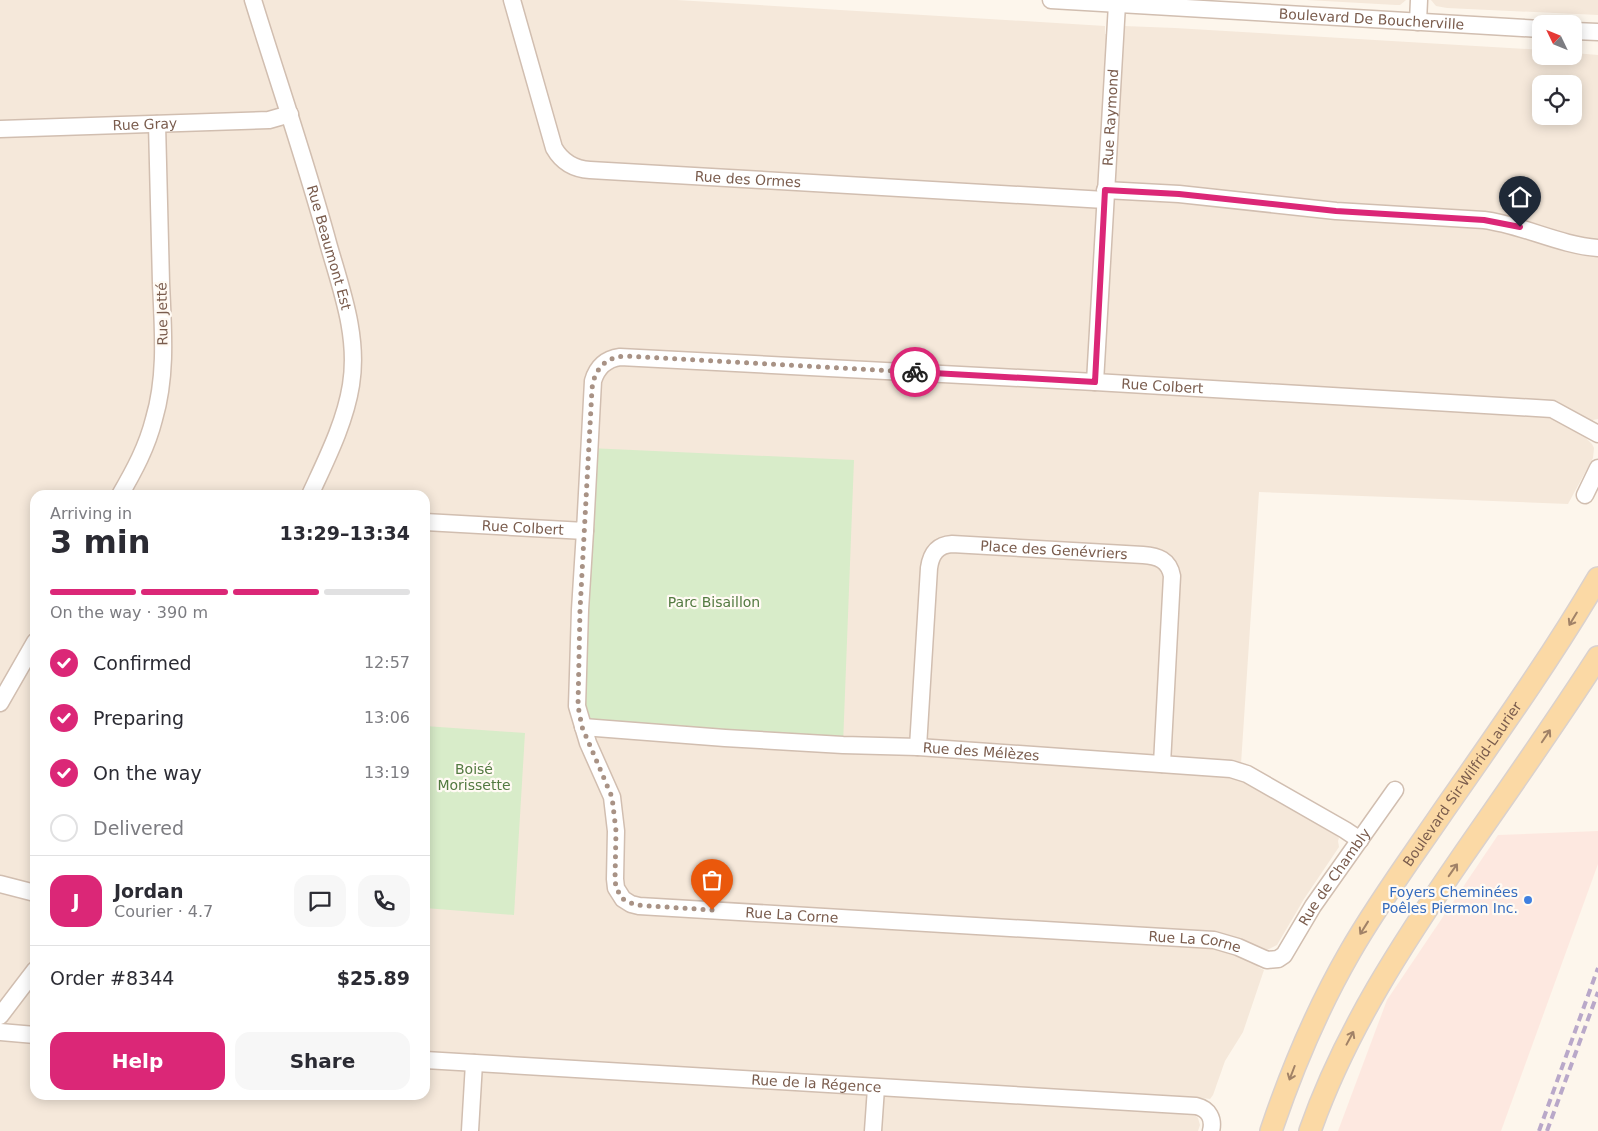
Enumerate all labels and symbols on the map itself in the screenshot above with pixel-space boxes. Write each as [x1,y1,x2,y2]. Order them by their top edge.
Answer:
street label: Boulevard De Boucherville [1278,5,1465,32]
north arrow [1532,15,1582,65]
street label: Rue Raymond [1100,68,1121,167]
street label: Rue Gray [112,115,177,133]
street label: Rue des Ormes [694,168,801,190]
pin [1499,176,1541,227]
street label: Rue Beaumont Est [304,183,355,312]
street label: Rue Jetté [153,282,171,346]
courier [890,347,940,397]
street label: Rue Colbert [1121,376,1204,396]
street label: Rue Colbert [481,517,565,538]
street label: Place des Genévriers [980,538,1128,562]
park label: Parc Bisaillon [668,594,760,610]
one-way arrow [1568,612,1578,626]
street label: Boulevard Sir-Wilfrid-Laurier [1400,698,1525,869]
one-way arrow [1540,729,1551,743]
street label: Rue des Mélèzes [922,739,1040,764]
park label: Boisé Morissette [437,761,511,793]
street label: Rue de Chambly [1295,825,1374,928]
pin [691,859,733,910]
one-way arrow [1448,863,1458,877]
place label: Foyers Cheminées Poêles Piermon Inc. [1382,884,1518,916]
marker: Foyers Cheminées Poêles Piermon Inc. [1522,894,1534,906]
street label: Rue La Corne [745,904,839,926]
one-way arrow [1359,921,1370,935]
street label: Rue La Corne [1148,928,1243,955]
one-way arrow [1346,1031,1355,1046]
one-way arrow [1287,1065,1296,1080]
street label: Rue de la Régence [751,1071,882,1095]

